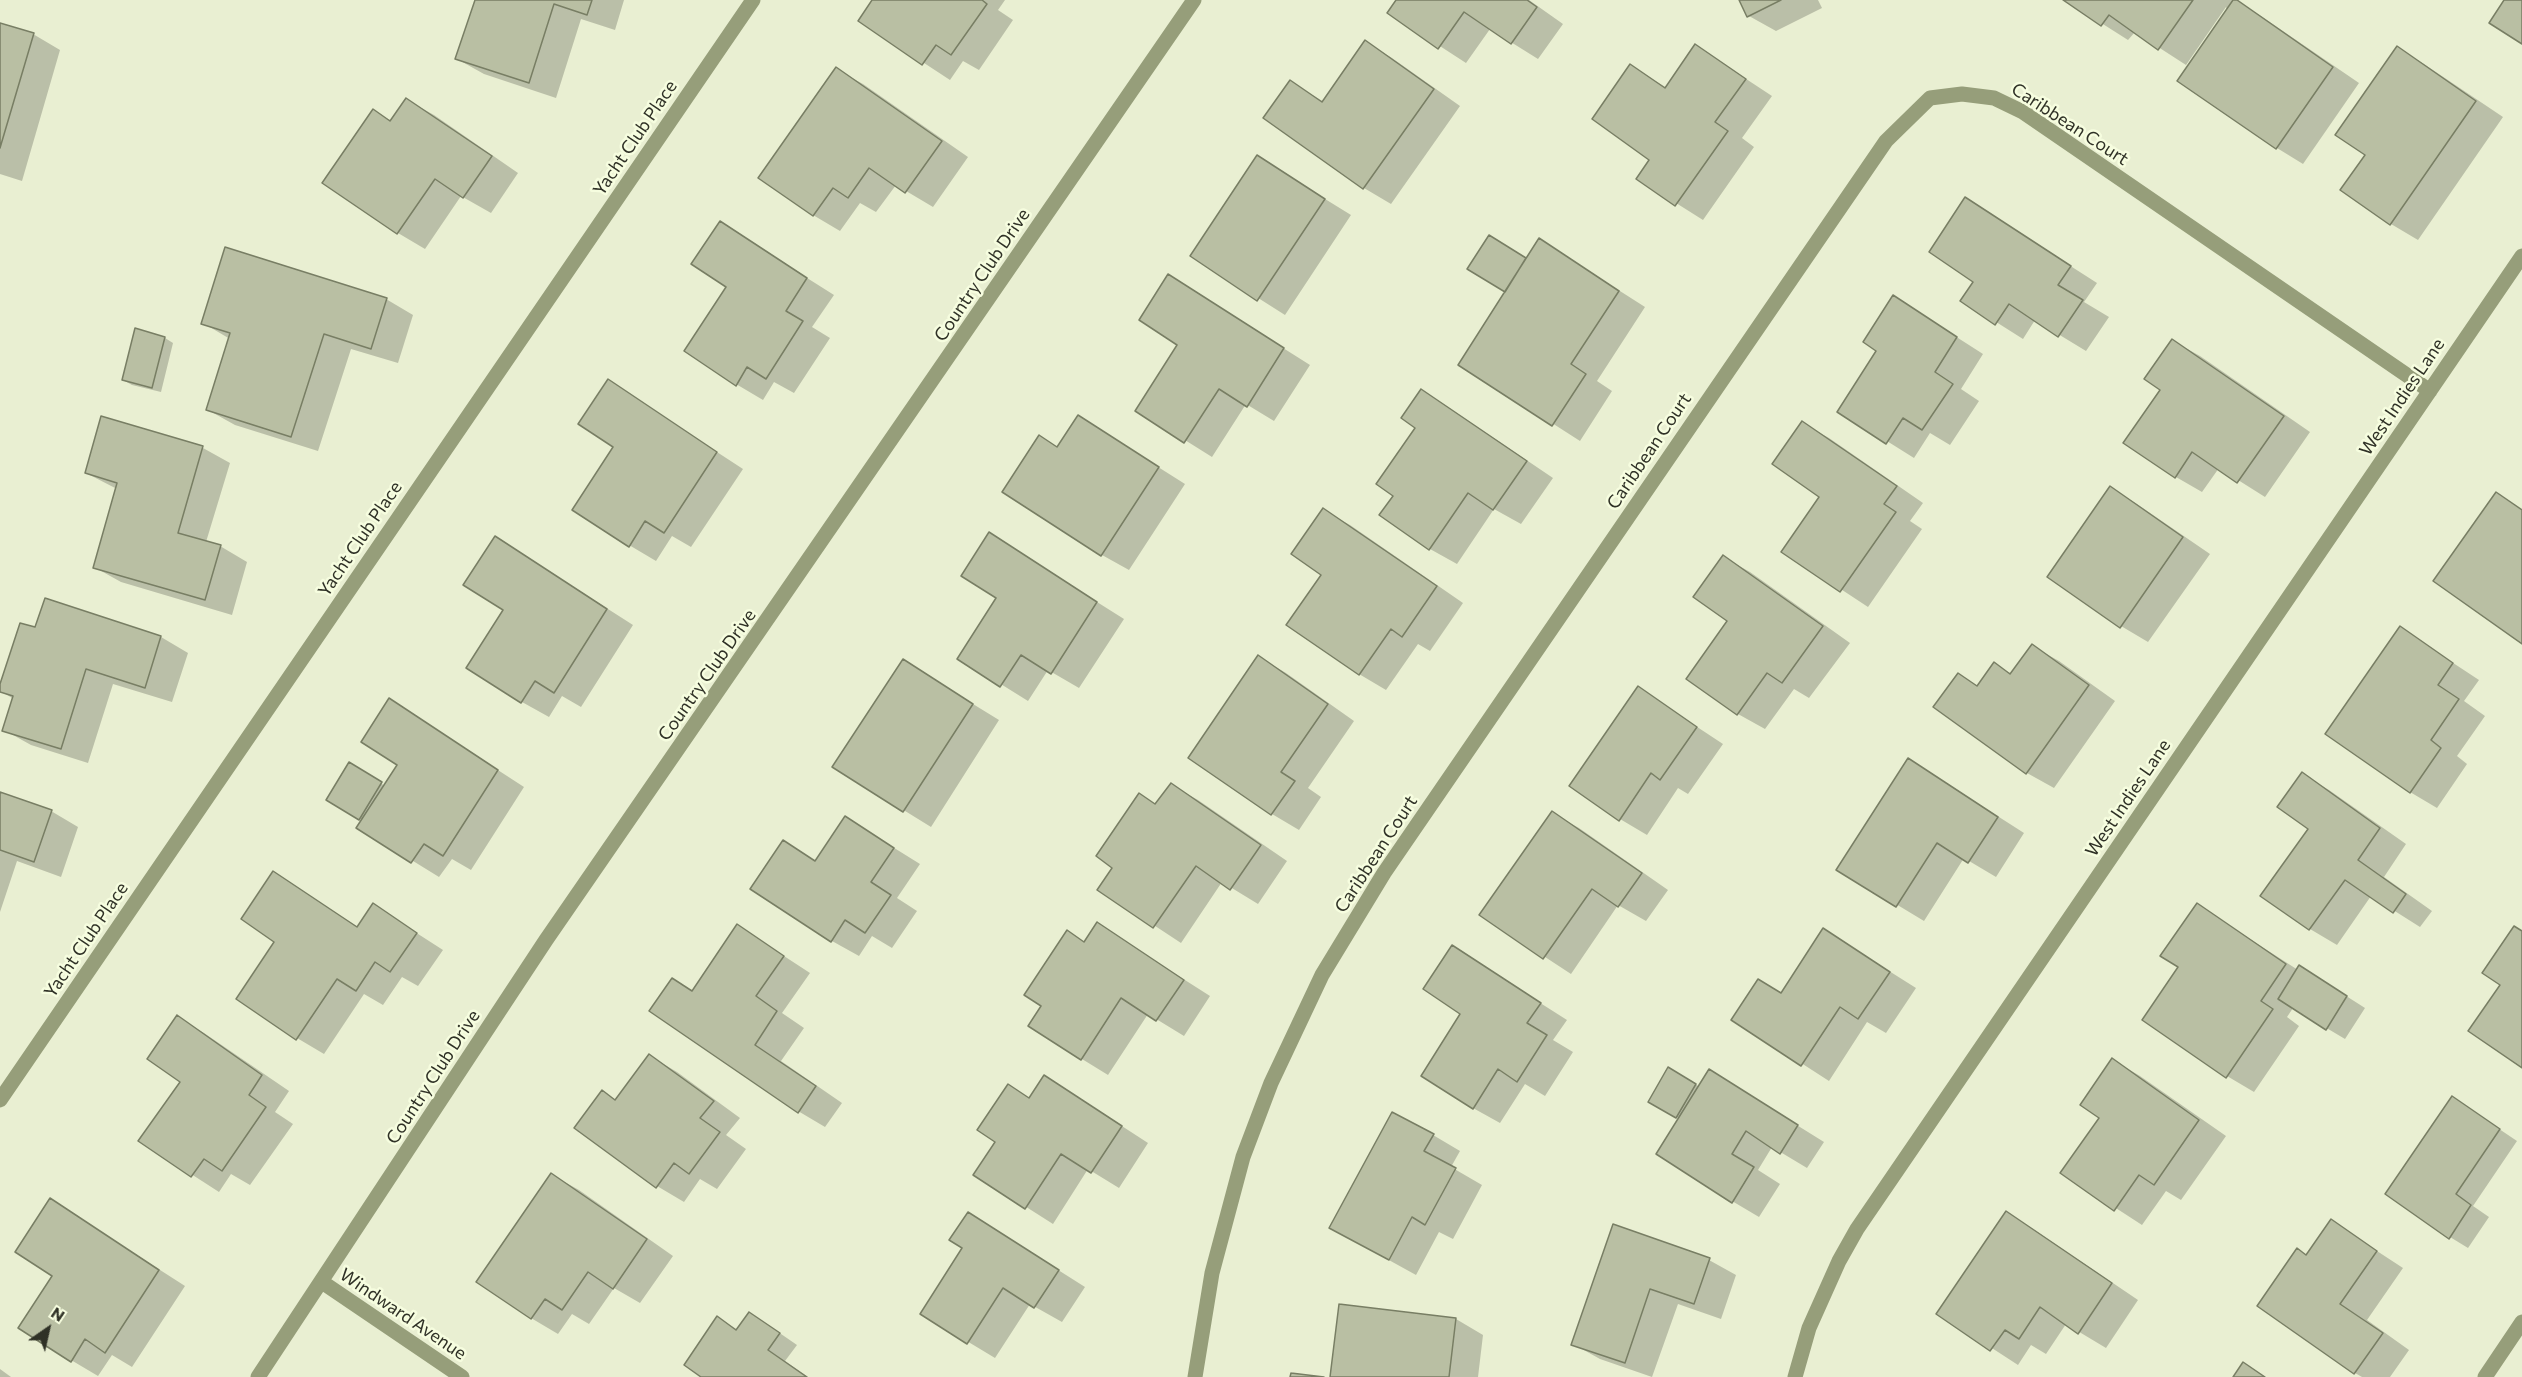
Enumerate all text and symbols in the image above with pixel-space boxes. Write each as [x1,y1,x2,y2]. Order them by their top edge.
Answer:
street label: Yacht Club Place [589,76,681,200]
street label: Caribbean Court [2007,78,2133,170]
street label: Country Club Drive [930,205,1034,345]
street label: West Indies Lane [2355,334,2449,460]
street label: Caribbean Court [1602,389,1696,513]
street label: Yacht Club Place [314,477,406,601]
street label: Country Club Drive [654,605,760,745]
street label: West Indies Lane [2081,735,2175,861]
street label: Caribbean Court [1330,791,1422,917]
street label: Yacht Club Place [40,878,132,1002]
street label: Country Club Drive [382,1006,484,1148]
street label: Windward Avenue [336,1264,470,1364]
north arrow [18,1299,78,1359]
text: N [48,1302,69,1325]

